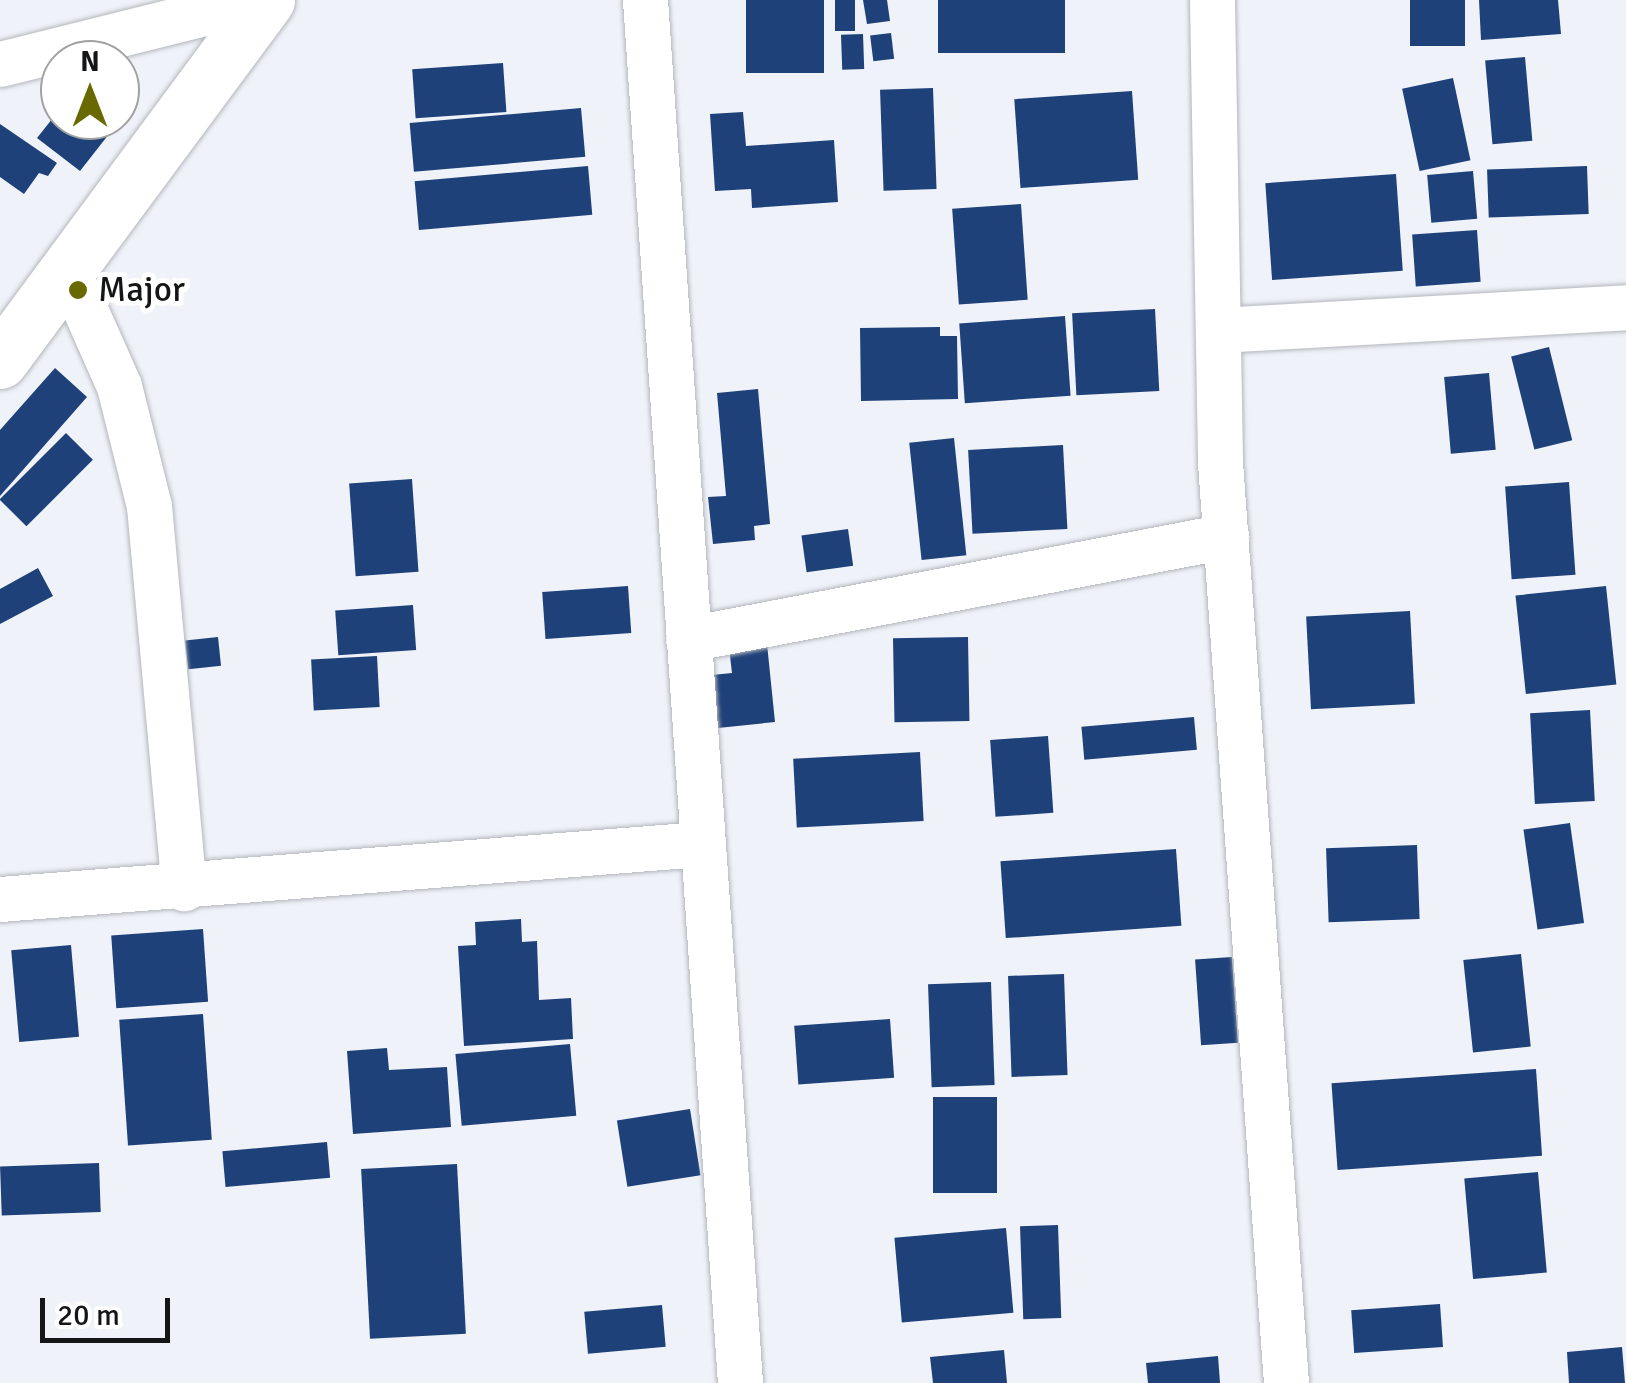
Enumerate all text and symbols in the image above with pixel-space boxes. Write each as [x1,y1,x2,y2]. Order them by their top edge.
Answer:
north arrow [40,40,140,140]
text: N [80,45,100,79]
place label: Major [98,269,185,311]
marker: Major [67,279,89,301]
scale bar [45,1278,175,1340]
text: 20 m [57,1297,120,1334]

